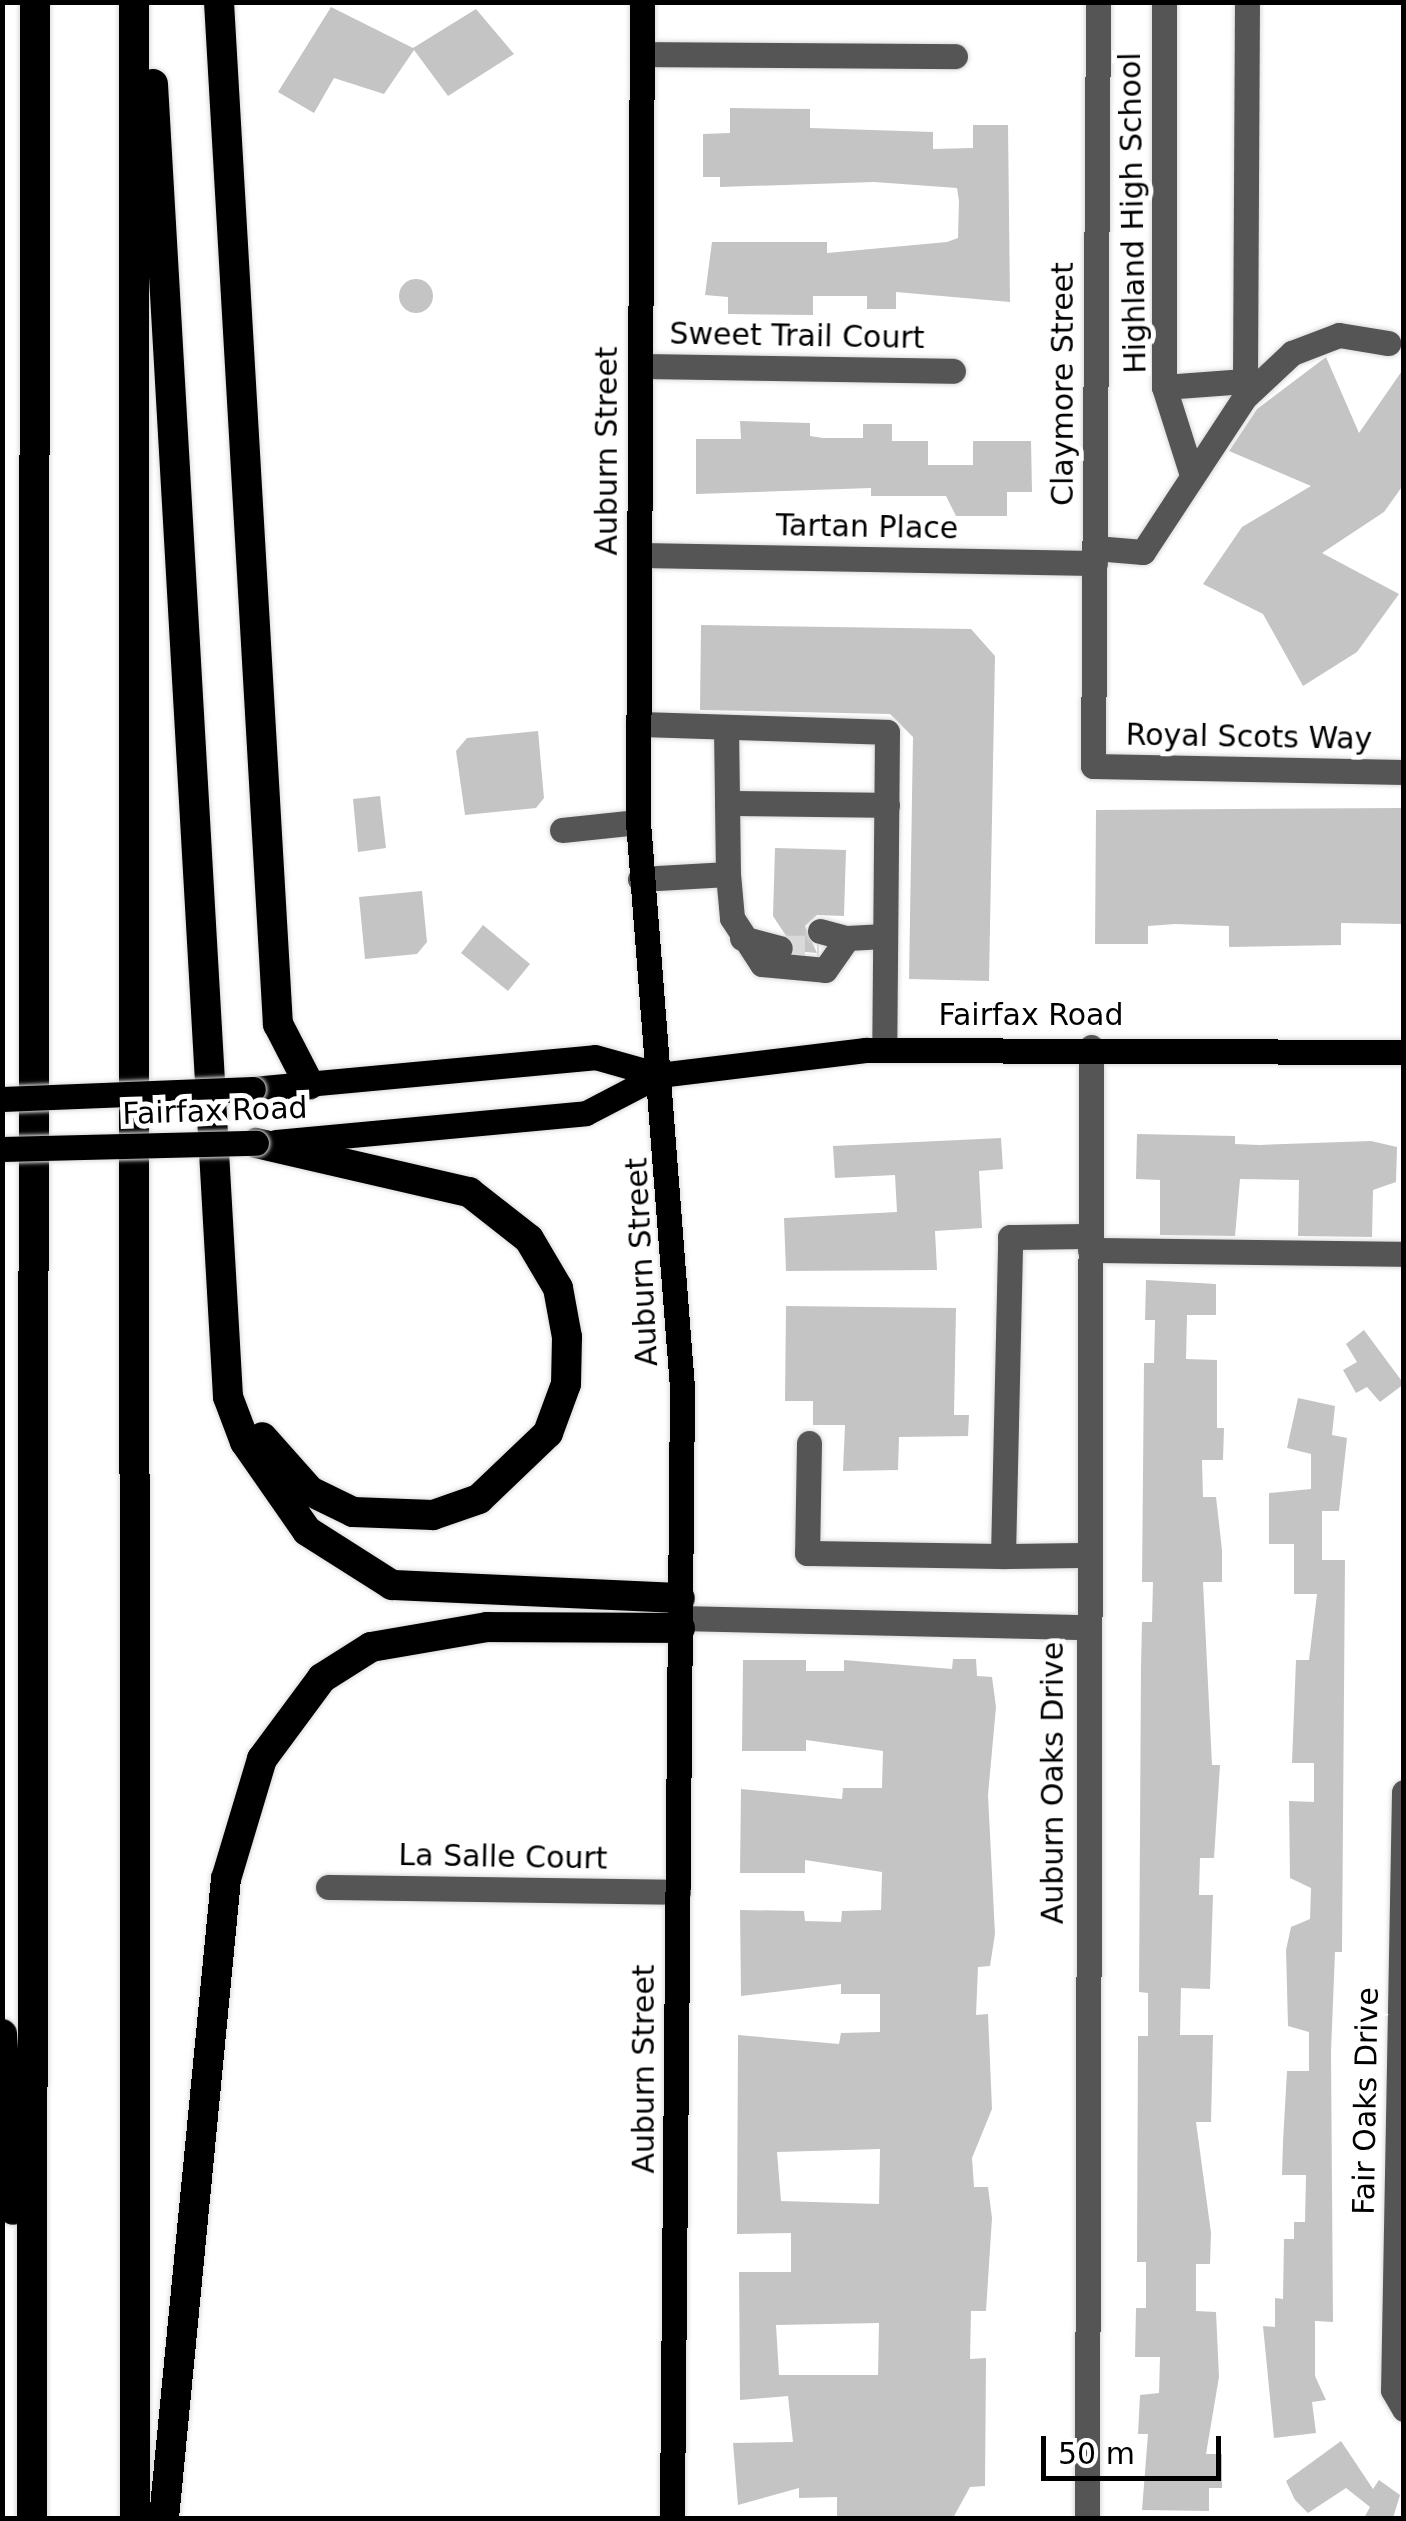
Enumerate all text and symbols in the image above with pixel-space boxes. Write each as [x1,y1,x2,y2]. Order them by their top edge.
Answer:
street label: Highland High School [1112,52,1154,374]
street label: Claymore Street [1045,262,1081,506]
street label: Sweet Trail Court [669,316,925,356]
street label: Auburn Street [589,346,625,556]
street label: Tartan Place [775,507,959,547]
street label: Royal Scots Way [1125,717,1373,757]
street label: Fairfax Road [938,997,1124,1033]
street label: Fairfax Road [122,1090,308,1132]
street label: Auburn Street [619,1157,665,1367]
street label: Auburn Oaks Drive [1035,1642,1071,1924]
street label: La Salle Court [398,1837,608,1877]
street label: Auburn Street [626,1964,662,2174]
street label: Fair Oaks Drive [1346,1987,1386,2215]
scale bar [1046,2416,1226,2478]
text: 50 m [1058,2436,1135,2471]

